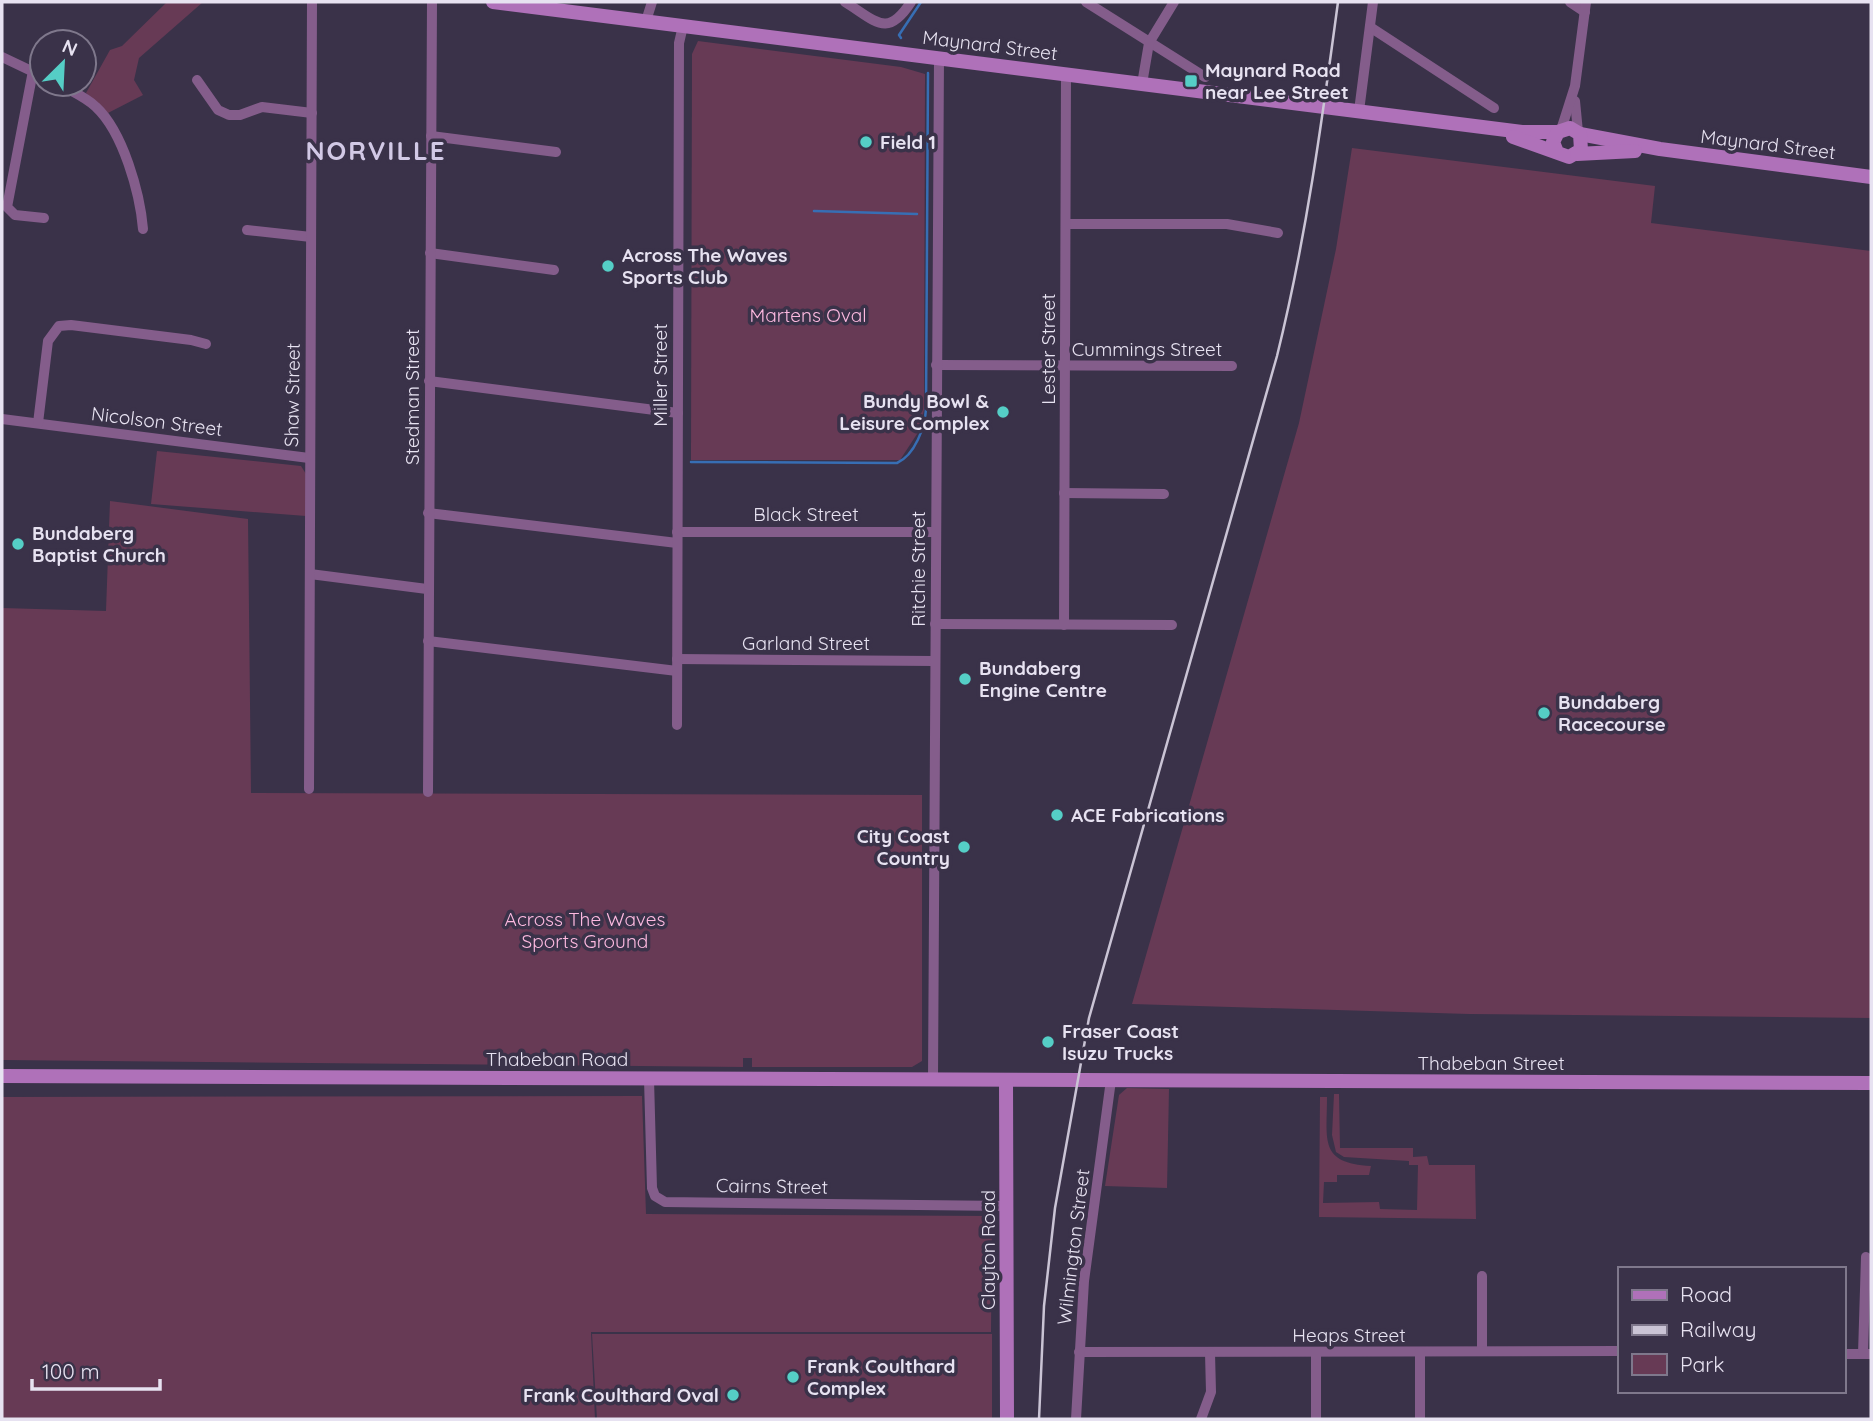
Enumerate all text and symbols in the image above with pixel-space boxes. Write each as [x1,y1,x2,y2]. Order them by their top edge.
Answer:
street label: Maynard Street [921,25,1059,65]
north arrow [28,28,98,98]
text: N [59,34,81,61]
place label: Maynard Road near Lee Street [1205,58,1349,104]
marker: Maynard Road near Lee Street [1183,73,1199,89]
street label: Maynard Street [1699,124,1837,164]
place label: Field 1 [880,130,936,154]
district label: NORVILLE [305,134,447,167]
marker: Field 1 [858,134,874,150]
place label: Across The Waves Sports Club [622,243,787,289]
marker: Across The Waves Sports Club [600,258,616,274]
street label: Lester Street [1036,293,1060,405]
park label: Martens Oval [749,303,867,327]
street label: Miller Street [648,323,672,427]
street label: Stedman Street [400,329,424,465]
street label: Cummings Street [1072,337,1222,361]
street label: Shaw Street [279,343,305,447]
place label: Bundy Bowl & Leisure Complex [839,389,989,435]
street label: Nicolson Street [90,401,224,441]
marker: Bundy Bowl & Leisure Complex [995,404,1011,420]
street label: Black Street [753,502,859,526]
street label: Ritchie Street [906,511,930,627]
place label: Bundaberg Baptist Church [32,521,166,567]
marker: Bundaberg Baptist Church [10,536,26,552]
street label: Garland Street [742,631,870,655]
place label: Bundaberg Engine Centre [979,656,1107,702]
marker: Bundaberg Engine Centre [957,671,973,687]
place label: Bundaberg Racecourse [1558,690,1666,736]
marker: Bundaberg Racecourse [1536,705,1552,721]
place label: ACE Fabrications [1071,803,1224,827]
marker: ACE Fabrications [1049,807,1065,823]
place label: City Coast Country [857,824,950,870]
marker: City Coast Country [956,839,972,855]
park label: Across The Waves Sports Ground [505,907,665,953]
place label: Fraser Coast Isuzu Trucks [1062,1019,1179,1065]
marker: Fraser Coast Isuzu Trucks [1040,1034,1056,1050]
street label: Thabeban Road [486,1047,628,1071]
street label: Thabeban Street [1417,1051,1565,1075]
street label: Wilmington Street [1052,1168,1094,1326]
street label: Cairns Street [716,1173,828,1199]
street label: Clayton Road [976,1190,1000,1310]
legend [1618,1267,1845,1393]
text: Road [1680,1281,1732,1307]
text: Railway [1680,1316,1756,1342]
street label: Heaps Street [1292,1323,1406,1347]
scale bar [32,1348,159,1392]
text: Park [1680,1351,1724,1377]
place label: Frank Coulthard Complex [807,1354,956,1400]
text: 100 m [42,1358,100,1384]
marker: Frank Coulthard Complex [785,1369,801,1385]
place label: Frank Coulthard Oval [523,1383,719,1407]
marker: Frank Coulthard Oval [725,1387,741,1403]

